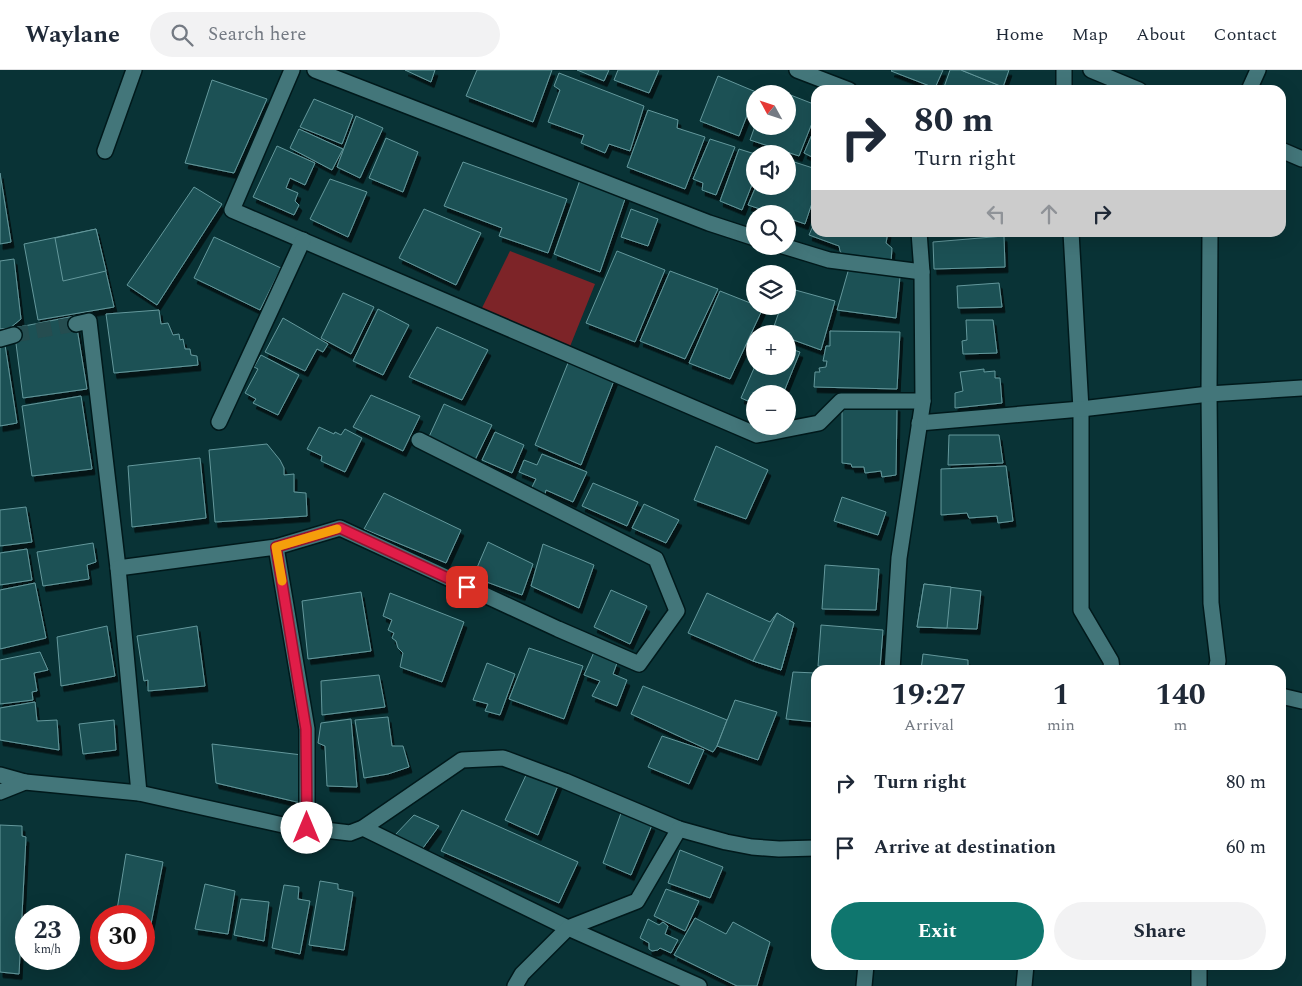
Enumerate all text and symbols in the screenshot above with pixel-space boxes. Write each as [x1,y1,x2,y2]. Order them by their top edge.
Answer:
search box [150,12,500,57]
text: Waylane [25,17,120,53]
text: Search here [208,20,306,49]
icon: search [168,21,196,49]
text: Home [995,21,1044,48]
text: Map [1072,21,1108,48]
text: About [1136,21,1186,48]
text: Contact [1214,21,1277,48]
north arrow [746,85,796,135]
map controls [746,85,796,435]
text: 80 m [914,94,994,147]
icon: right [831,105,896,170]
text: Turn right [914,142,1016,175]
button: sound [746,145,796,195]
icon: left [982,200,1010,228]
icon: ahead [1035,200,1063,228]
icon: right [1088,200,1116,228]
button: search [746,205,796,255]
button: layers [746,265,796,315]
button: + [746,325,796,375]
button: − [746,385,796,435]
pin [446,566,488,608]
icon: arrive [453,573,481,601]
text: 19:27 [891,672,967,718]
text: 1 [1052,672,1069,718]
text: 140 [1155,672,1206,718]
text: Arrival [904,713,954,737]
text: min [1047,713,1075,737]
text: m [1174,713,1187,737]
text: Turn right [874,768,967,797]
text: 80 m [1226,768,1266,797]
icon: right [831,769,859,797]
position arrow [280,801,332,853]
text: Arrive at destination [874,833,1056,862]
text: 60 m [1226,833,1266,862]
icon: arrive [831,834,859,862]
button: Exit [831,902,1044,960]
button: Share [1054,902,1266,960]
speed limit sign: 30 [90,905,155,970]
text: 23 [33,912,62,950]
text: km/h [34,940,61,959]

